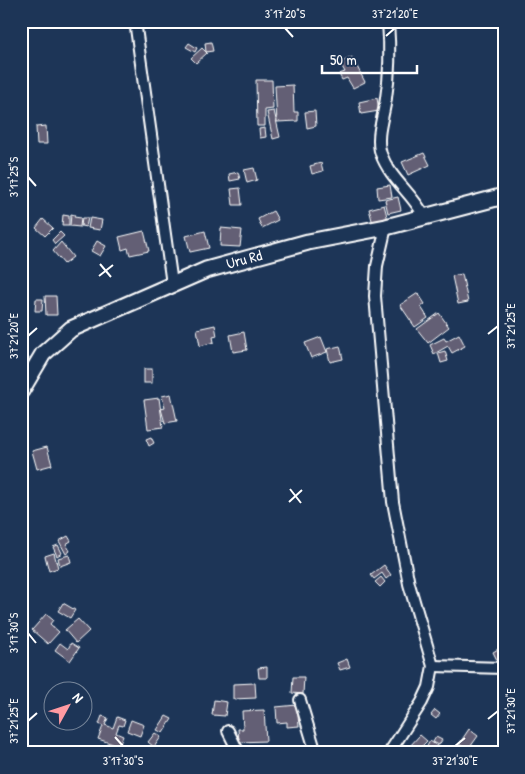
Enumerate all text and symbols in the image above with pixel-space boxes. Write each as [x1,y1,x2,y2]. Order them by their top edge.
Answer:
text: 3°17'20"S [265,5,306,22]
text: 37°21'20"E [372,5,419,22]
scale bar [322,42,418,74]
text: 50 m [330,49,357,70]
text: 3°17'25"S [5,156,22,197]
street label: Uru Rd [224,244,264,274]
text: 37°21'25"E [502,302,519,349]
text: 37°21'20"E [5,312,22,359]
text: 3°17'30"S [5,612,22,653]
north arrow [42,682,92,732]
text: 37°21'30"E [502,687,519,734]
text: N [69,688,88,707]
text: 37°21'25"E [5,697,22,744]
text: 3°17'30"S [103,752,144,769]
text: 37°21'30"E [432,752,479,769]

